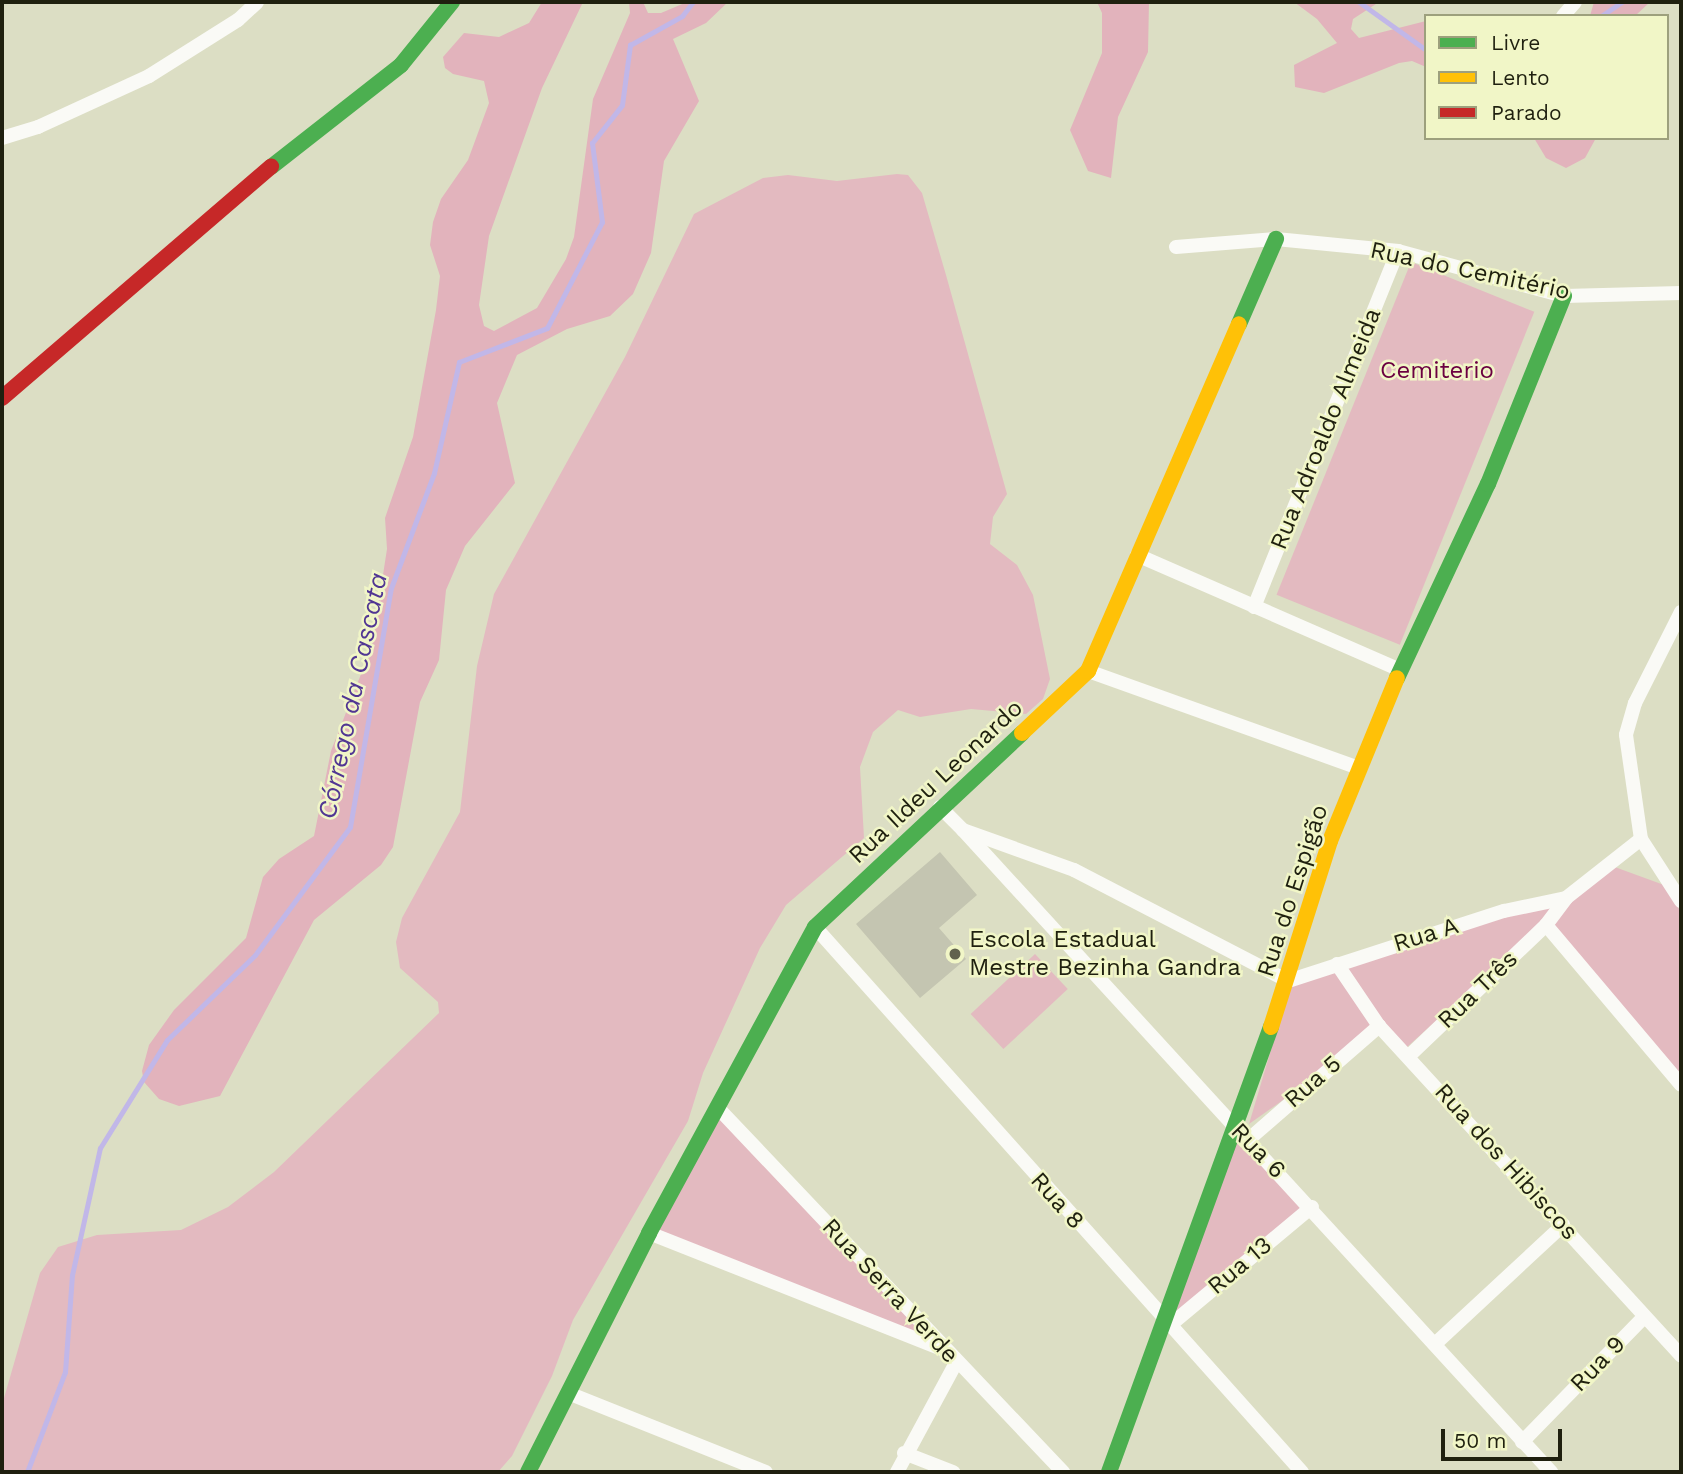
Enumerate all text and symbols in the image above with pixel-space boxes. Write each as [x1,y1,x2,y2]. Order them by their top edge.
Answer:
legend [1424,14,1669,140]
text: Livre [1491,30,1540,55]
text: Lento [1491,65,1550,90]
text: Parado [1491,100,1562,125]
street label: Rua do Cemitério [1367,236,1573,306]
street label: Rua Adroaldo Almeida [1264,303,1388,555]
park label: Cemiterio [1380,357,1494,385]
water label: Córrego da Cascata [312,570,394,822]
street label: Rua Ildeu Leonardo [843,694,1029,870]
street label: Rua do Espigão [1251,801,1335,981]
street label: Rua A [1389,911,1463,959]
place label: Escola Estadual Mestre Bezinha Gandra [969,926,1241,982]
street label: Rua Três [1432,945,1524,1035]
marker: Escola Estadual Mestre Bezinha Gandra [947,946,963,962]
street label: Rua 5 [1279,1049,1347,1115]
street label: Rua dos Hibiscos [1428,1078,1584,1246]
street label: Rua 6 [1224,1117,1292,1185]
street label: Rua 8 [1024,1166,1090,1236]
street label: Rua Serra Verde [815,1212,965,1370]
street label: Rua 13 [1202,1231,1278,1301]
street label: Rua 9 [1564,1330,1632,1398]
scale bar [1445,1414,1566,1458]
text: 50 m [1454,1428,1506,1453]

